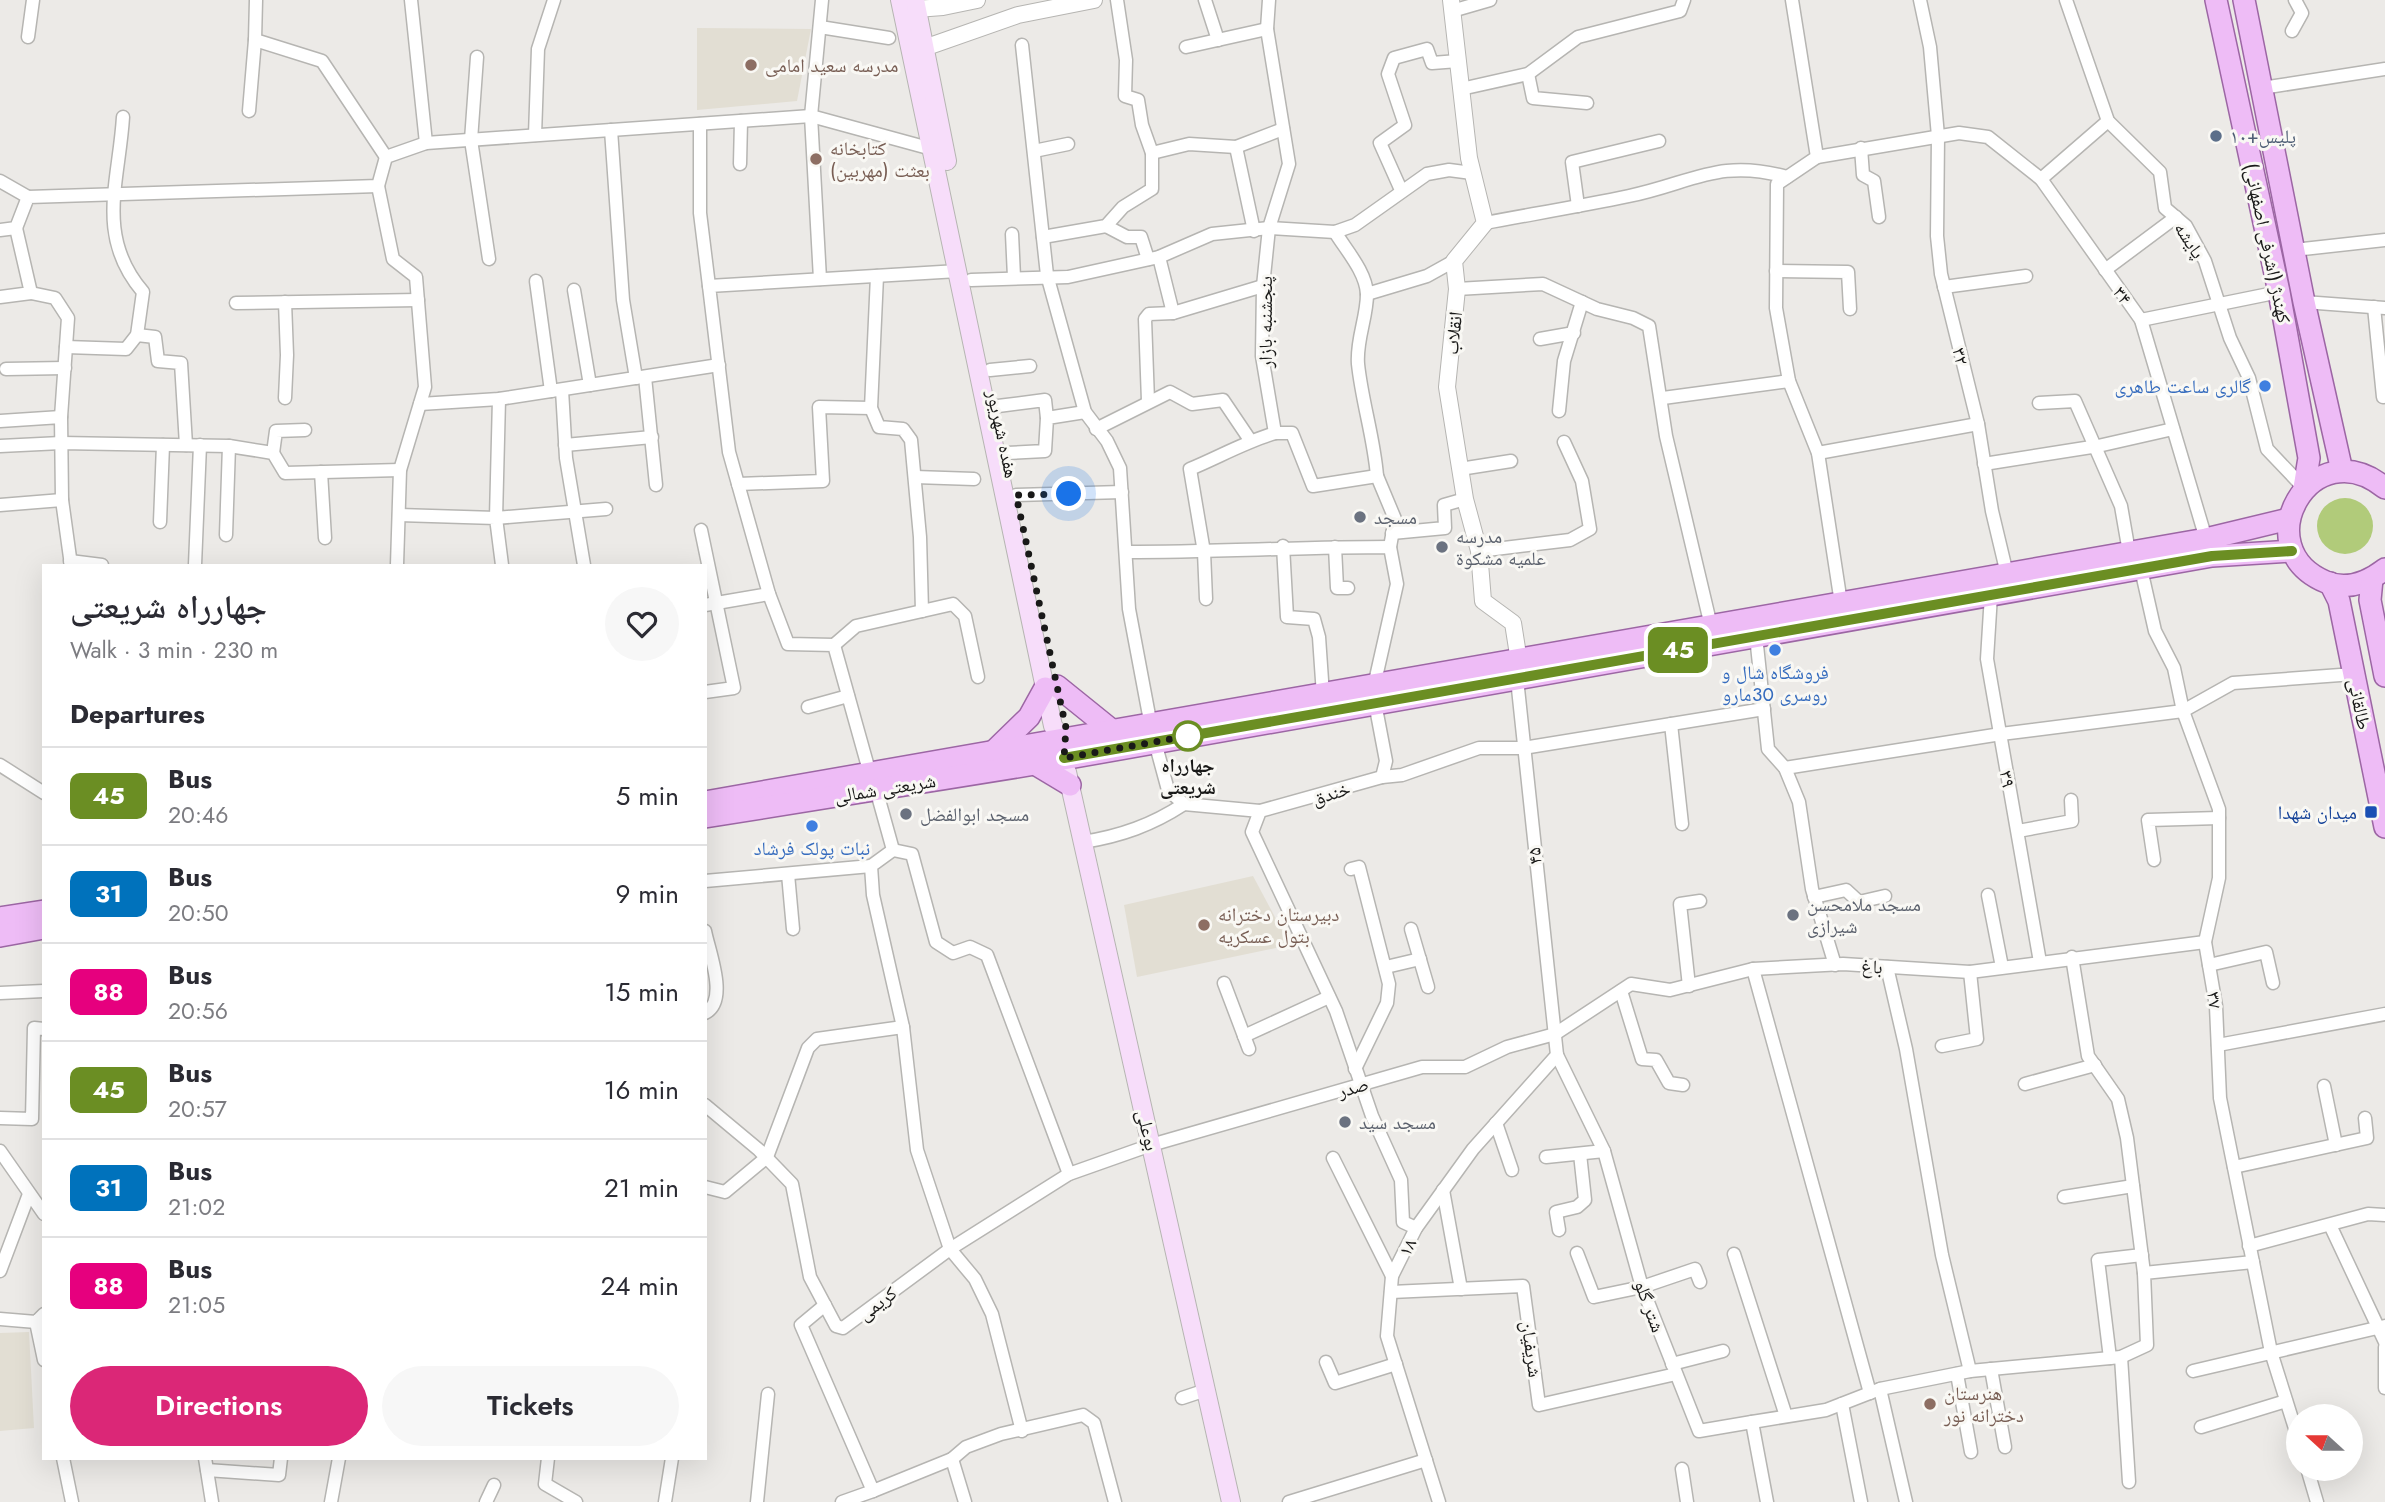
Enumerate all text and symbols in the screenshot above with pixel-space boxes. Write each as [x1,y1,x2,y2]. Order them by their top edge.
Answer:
place label: مدرسه سعید امامی [765,52,898,79]
marker: مدرسه سعید امامی [743,57,759,73]
place label: پلیس+۱۰ [2230,123,2296,150]
marker: پلیس+۱۰ [2208,128,2224,144]
place label: کتابخانه بعثت (مهربین) [830,135,930,184]
marker: کتابخانه بعثت (مهربین) [808,151,824,167]
street label: کهندژ (اشرفی اصفهانی) [2237,161,2298,326]
street label: پایشه [2168,217,2212,264]
street label: پنجشنبه بازار [1252,276,1279,369]
street label: ۳۴ [2107,281,2139,310]
street label: انقلاب [1438,310,1469,356]
street label: ۳۲ [1945,345,1976,368]
place label: گالری ساعت طاهری [2115,373,2251,400]
marker: گالری ساعت طاهری [2257,378,2273,394]
street label: هفده شهریور [980,386,1025,481]
your location [1051,476,1086,511]
place label: مسجد [1374,504,1417,531]
marker: مسجد [1352,509,1368,525]
place label: مدرسه علمیه مشکوة [1456,523,1546,572]
marker: مدرسه علمیه مشکوة [1434,539,1450,555]
text: جهارراه شریعتی [70,583,267,630]
button: heart [605,587,679,661]
line badge: 45 [1646,627,1710,673]
text: 45 [1662,632,1694,667]
text: Walk · 3 min · 230 m [70,633,278,667]
marker: فروشگاه شال و روسری 30مارو [1767,642,1783,658]
place label: فروشگاه شال و روسری 30مارو [1721,659,1829,708]
street label: طالقانی [2341,676,2378,732]
text: Departures [70,695,205,733]
marker: جهارراه شریعتی [1173,721,1203,751]
place label: جهارراه شریعتی [1160,752,1216,801]
text: Bus [168,760,212,798]
street label: شریعتی شمالی [832,767,938,810]
street label: ۳۹ [1993,768,2022,790]
street label: خندق [1309,775,1354,812]
text: 5 min [616,777,679,815]
text: 45 [92,778,125,813]
text: 20:46 [168,798,228,832]
place label: میدان شهدا [2278,799,2357,826]
place label: مسجد ابوالفضل [920,801,1029,828]
marker: میدان شهدا [2363,804,2379,820]
marker: مسجد ابوالفضل [898,806,914,822]
marker: نبات پولک فرشاد [804,818,820,834]
place label: نبات پولک فرشاد [754,835,870,862]
street label: ۴۵ [1520,846,1549,866]
text: Bus [168,858,212,896]
text: 9 min [616,875,679,913]
text: 31 [95,876,122,911]
place label: مسجد ملامحسن شیرازی [1807,891,1921,940]
text: 20:50 [168,896,229,930]
place label: دبیرستان دخترانه بتول عسکریه [1218,901,1340,950]
marker: مسجد ملامحسن شیرازی [1785,907,1801,923]
marker: دبیرستان دخترانه بتول عسکریه [1196,917,1212,933]
street label: باغ [1860,952,1884,981]
text: Bus [168,956,212,994]
text: 15 min [604,973,679,1011]
text: 88 [93,974,124,1009]
street label: ۳۷ [2200,990,2229,1011]
text: 20:56 [168,994,228,1028]
text: Bus [168,1054,212,1092]
street label: صدر [1333,1070,1372,1105]
text: 16 min [604,1071,679,1109]
text: 45 [92,1072,125,1107]
text: 20:57 [168,1092,227,1126]
street label: بوعلی [1130,1107,1165,1153]
place label: مسجد سید [1359,1109,1436,1136]
marker: مسجد سید [1337,1114,1353,1130]
text: Bus [168,1152,212,1190]
text: 21 min [604,1169,679,1207]
text: 31 [95,1170,122,1205]
text: 21:02 [168,1190,225,1224]
street label: ۱۸ [1392,1233,1424,1261]
text: Bus [168,1250,212,1288]
text: 24 min [601,1267,679,1305]
text: 88 [93,1268,124,1303]
street label: شتر گلو [1628,1276,1671,1336]
street label: کریمی [852,1280,903,1327]
text: 21:05 [168,1288,225,1322]
street label: شریفیان [1514,1319,1549,1379]
button: Directions [70,1366,368,1446]
button: Tickets [382,1366,679,1446]
place label: هنرستان دخترانه نور [1943,1380,2024,1429]
marker: هنرستان دخترانه نور [1922,1396,1938,1412]
north arrow [2286,1404,2362,1480]
map controls [2286,1404,2363,1481]

